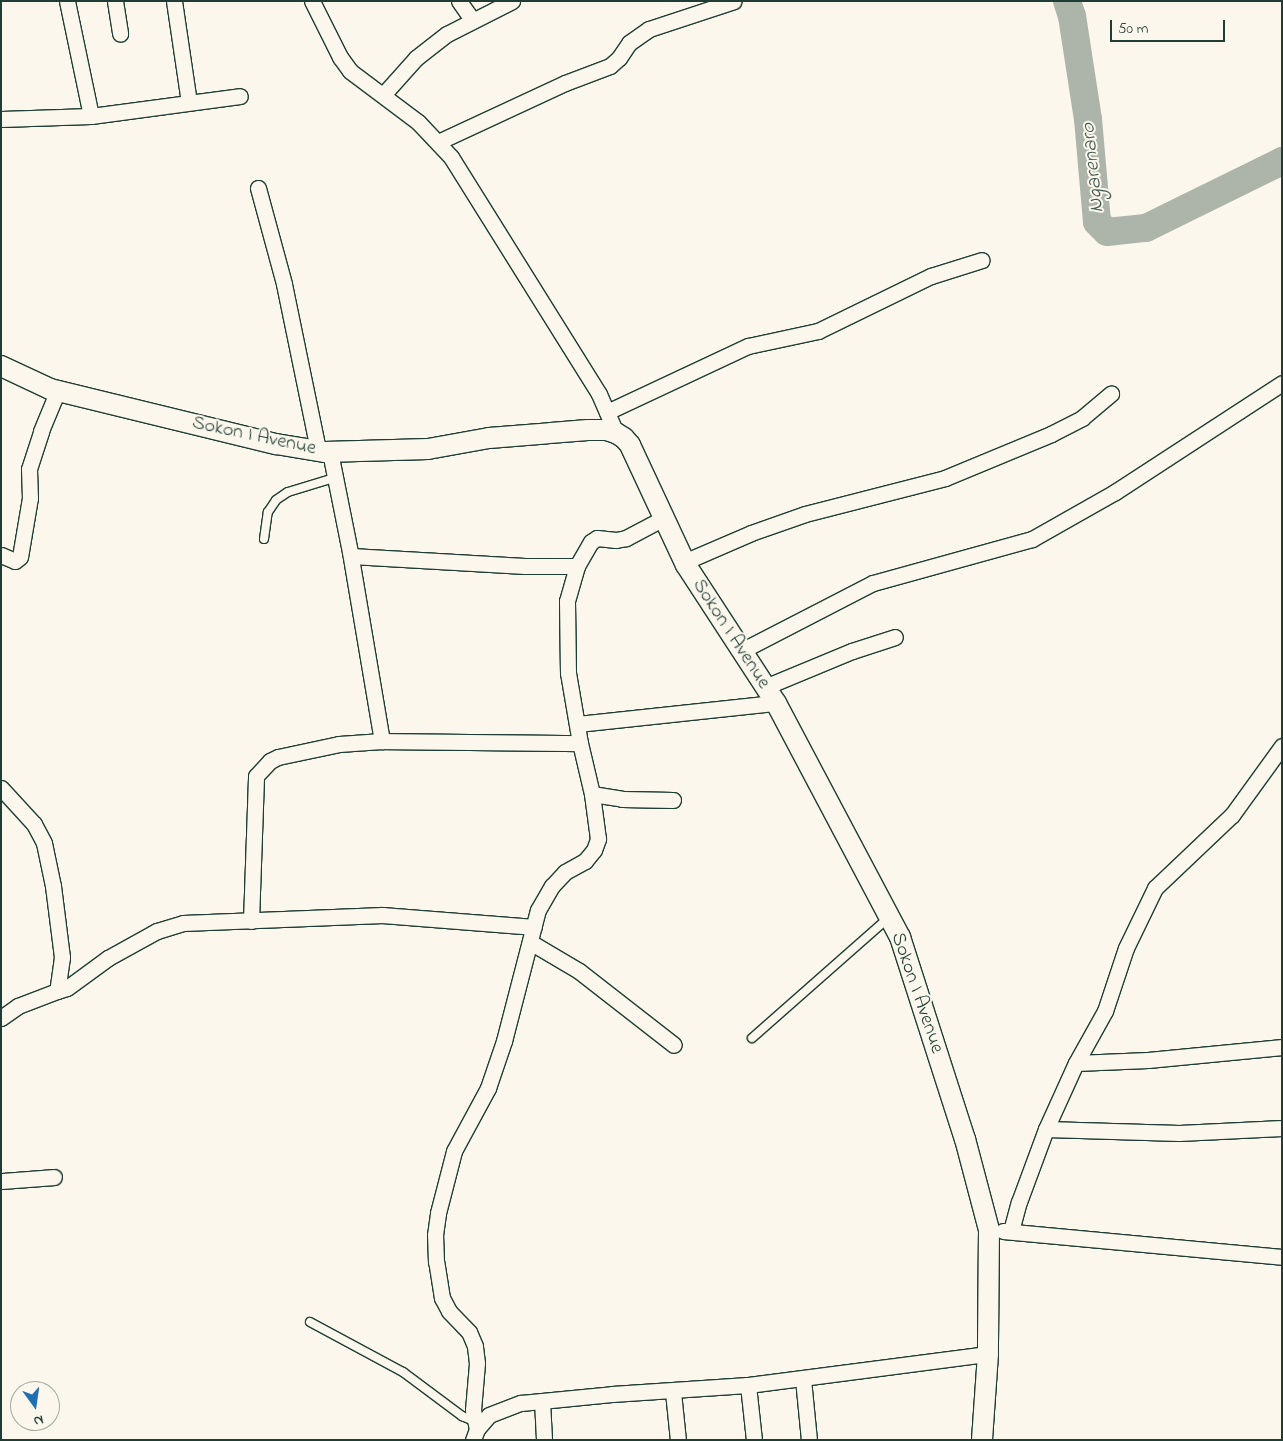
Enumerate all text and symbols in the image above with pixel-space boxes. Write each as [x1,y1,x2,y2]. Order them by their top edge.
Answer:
scale bar [1113,10,1228,42]
text: 50 m [1118,18,1148,40]
water label: Ngarenaro [1076,122,1110,214]
street label: Sokon I Avenue [190,411,318,461]
street label: Sokon I Avenue [687,575,775,693]
street label: Sokon I Avenue [885,929,949,1057]
north arrow [10,1381,60,1431]
text: N [31,1409,46,1431]

